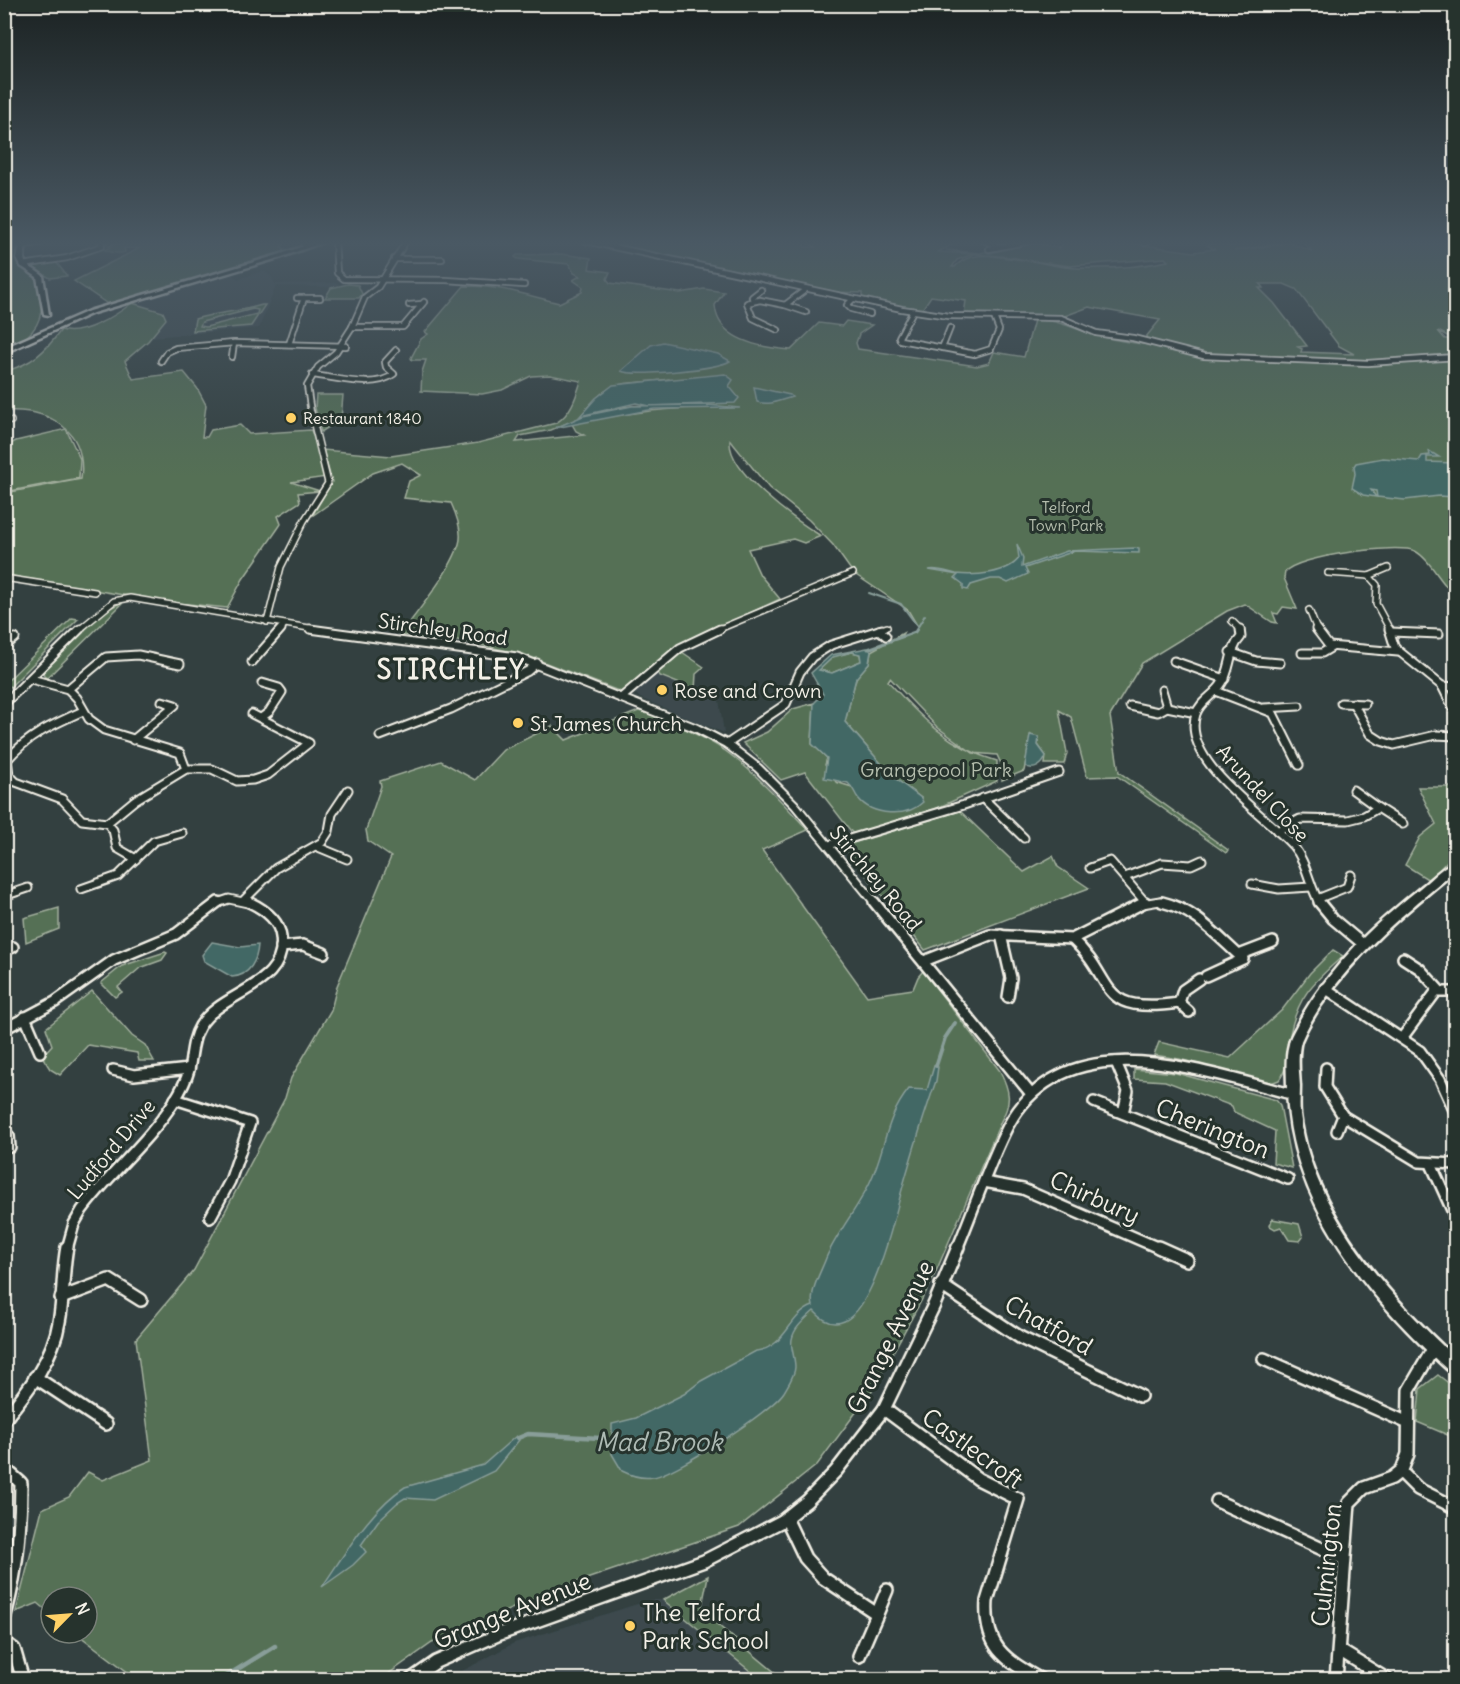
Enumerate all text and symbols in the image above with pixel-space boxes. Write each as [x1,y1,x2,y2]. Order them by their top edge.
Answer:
place label: Restaurant 1840 [303,408,422,428]
marker: Restaurant 1840 [284,411,298,425]
park label: Telford Town Park [1028,497,1104,535]
street label: Stirchley Road [377,608,509,650]
district label: STIRCHLEY [377,653,525,686]
place label: Rose and Crown [674,678,822,703]
marker: Rose and Crown [655,683,669,697]
place label: St James Church [530,711,682,736]
marker: St James Church [511,716,525,730]
street label: Arundel Close [1211,739,1315,847]
park label: Grangepool Park [860,757,1012,782]
street label: Stirchley Road [825,820,928,936]
street label: Cherington [1152,1092,1275,1165]
street label: Ludford Drive [62,1094,160,1204]
street label: Chirbury [1045,1164,1145,1230]
street label: Grange Avenue [840,1255,940,1419]
street label: Chatford [1000,1289,1098,1361]
street label: Castlecroft [917,1401,1029,1495]
water label: Mad Brook [595,1425,724,1458]
street label: Culmington [1305,1502,1347,1628]
street label: Grange Avenue [429,1565,595,1655]
north arrow [39,1585,99,1645]
place label: The Telford Park School [642,1597,769,1655]
text: N [71,1599,94,1618]
marker: The Telford Park School [623,1619,637,1633]

